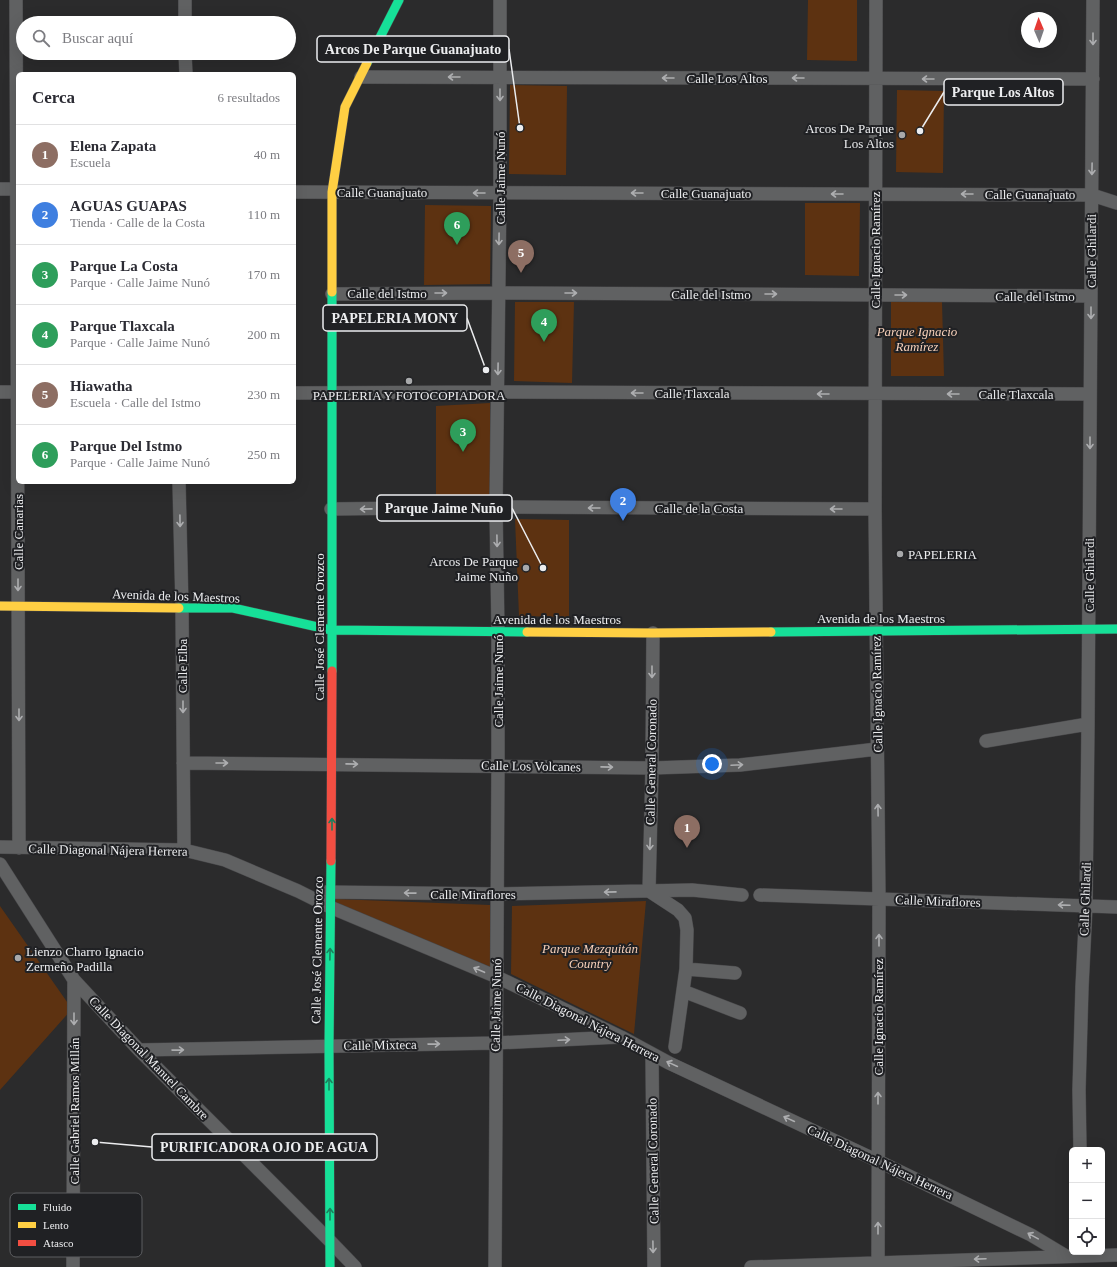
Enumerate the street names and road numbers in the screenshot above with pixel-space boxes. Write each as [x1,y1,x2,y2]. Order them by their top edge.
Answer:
street label: Calle Los Altos [687,71,767,86]
street label: Calle Jaime Nunó [493,131,508,225]
street label: Calle Guanajuato [337,185,427,200]
street label: Calle Guanajuato [661,186,751,201]
street label: Calle Guanajuato [985,187,1075,202]
street label: Calle Ignacio Ramírez [868,191,883,308]
street label: Calle Ghilardi [1084,214,1099,288]
street label: Calle del Istmo [347,286,427,301]
street label: Calle del Istmo [671,287,751,302]
street label: Calle del Istmo [995,289,1075,304]
street label: Calle Tlaxcala [654,386,730,401]
street label: Calle Tlaxcala [978,387,1054,402]
street label: Calle Canarias [11,494,26,570]
street label: Calle de la Costa [655,501,743,516]
street label: Calle Ghilardi [1082,538,1097,612]
street label: Calle José Clemente Orozco [312,553,327,701]
street label: Avenida de los Maestros [112,586,240,606]
street label: Avenida de los Maestros [817,611,945,626]
street label: Avenida de los Maestros [493,612,621,627]
street label: Calle Jaime Nunó [491,634,506,728]
street label: Calle Ignacio Ramírez [868,635,886,753]
street label: Calle Elba [175,639,190,693]
street label: Calle General Coronado [642,699,660,825]
street label: Calle Los Volcanes [481,758,581,774]
street label: Calle Diagonal Nájera Herrera [28,841,188,859]
street label: Calle Ghilardi [1076,861,1094,936]
street label: Calle José Clemente Orozco [308,876,326,1024]
street label: Calle Miraflores [430,887,516,902]
street label: Calle Miraflores [895,892,981,910]
street label: Calle Jaime Nunó [488,958,504,1052]
street label: Calle Ignacio Ramírez [871,958,886,1075]
street label: Calle Diagonal Nájera Herrera [514,979,663,1065]
street label: Calle Diagonal Manuel Cambre [86,993,212,1123]
street label: Calle Gabriel Ramos Millán [67,1037,82,1184]
street label: Calle Mixteca [343,1037,417,1053]
street label: Calle General Coronado [644,1098,662,1224]
street label: Calle Diagonal Nájera Herrera [805,1122,955,1203]

